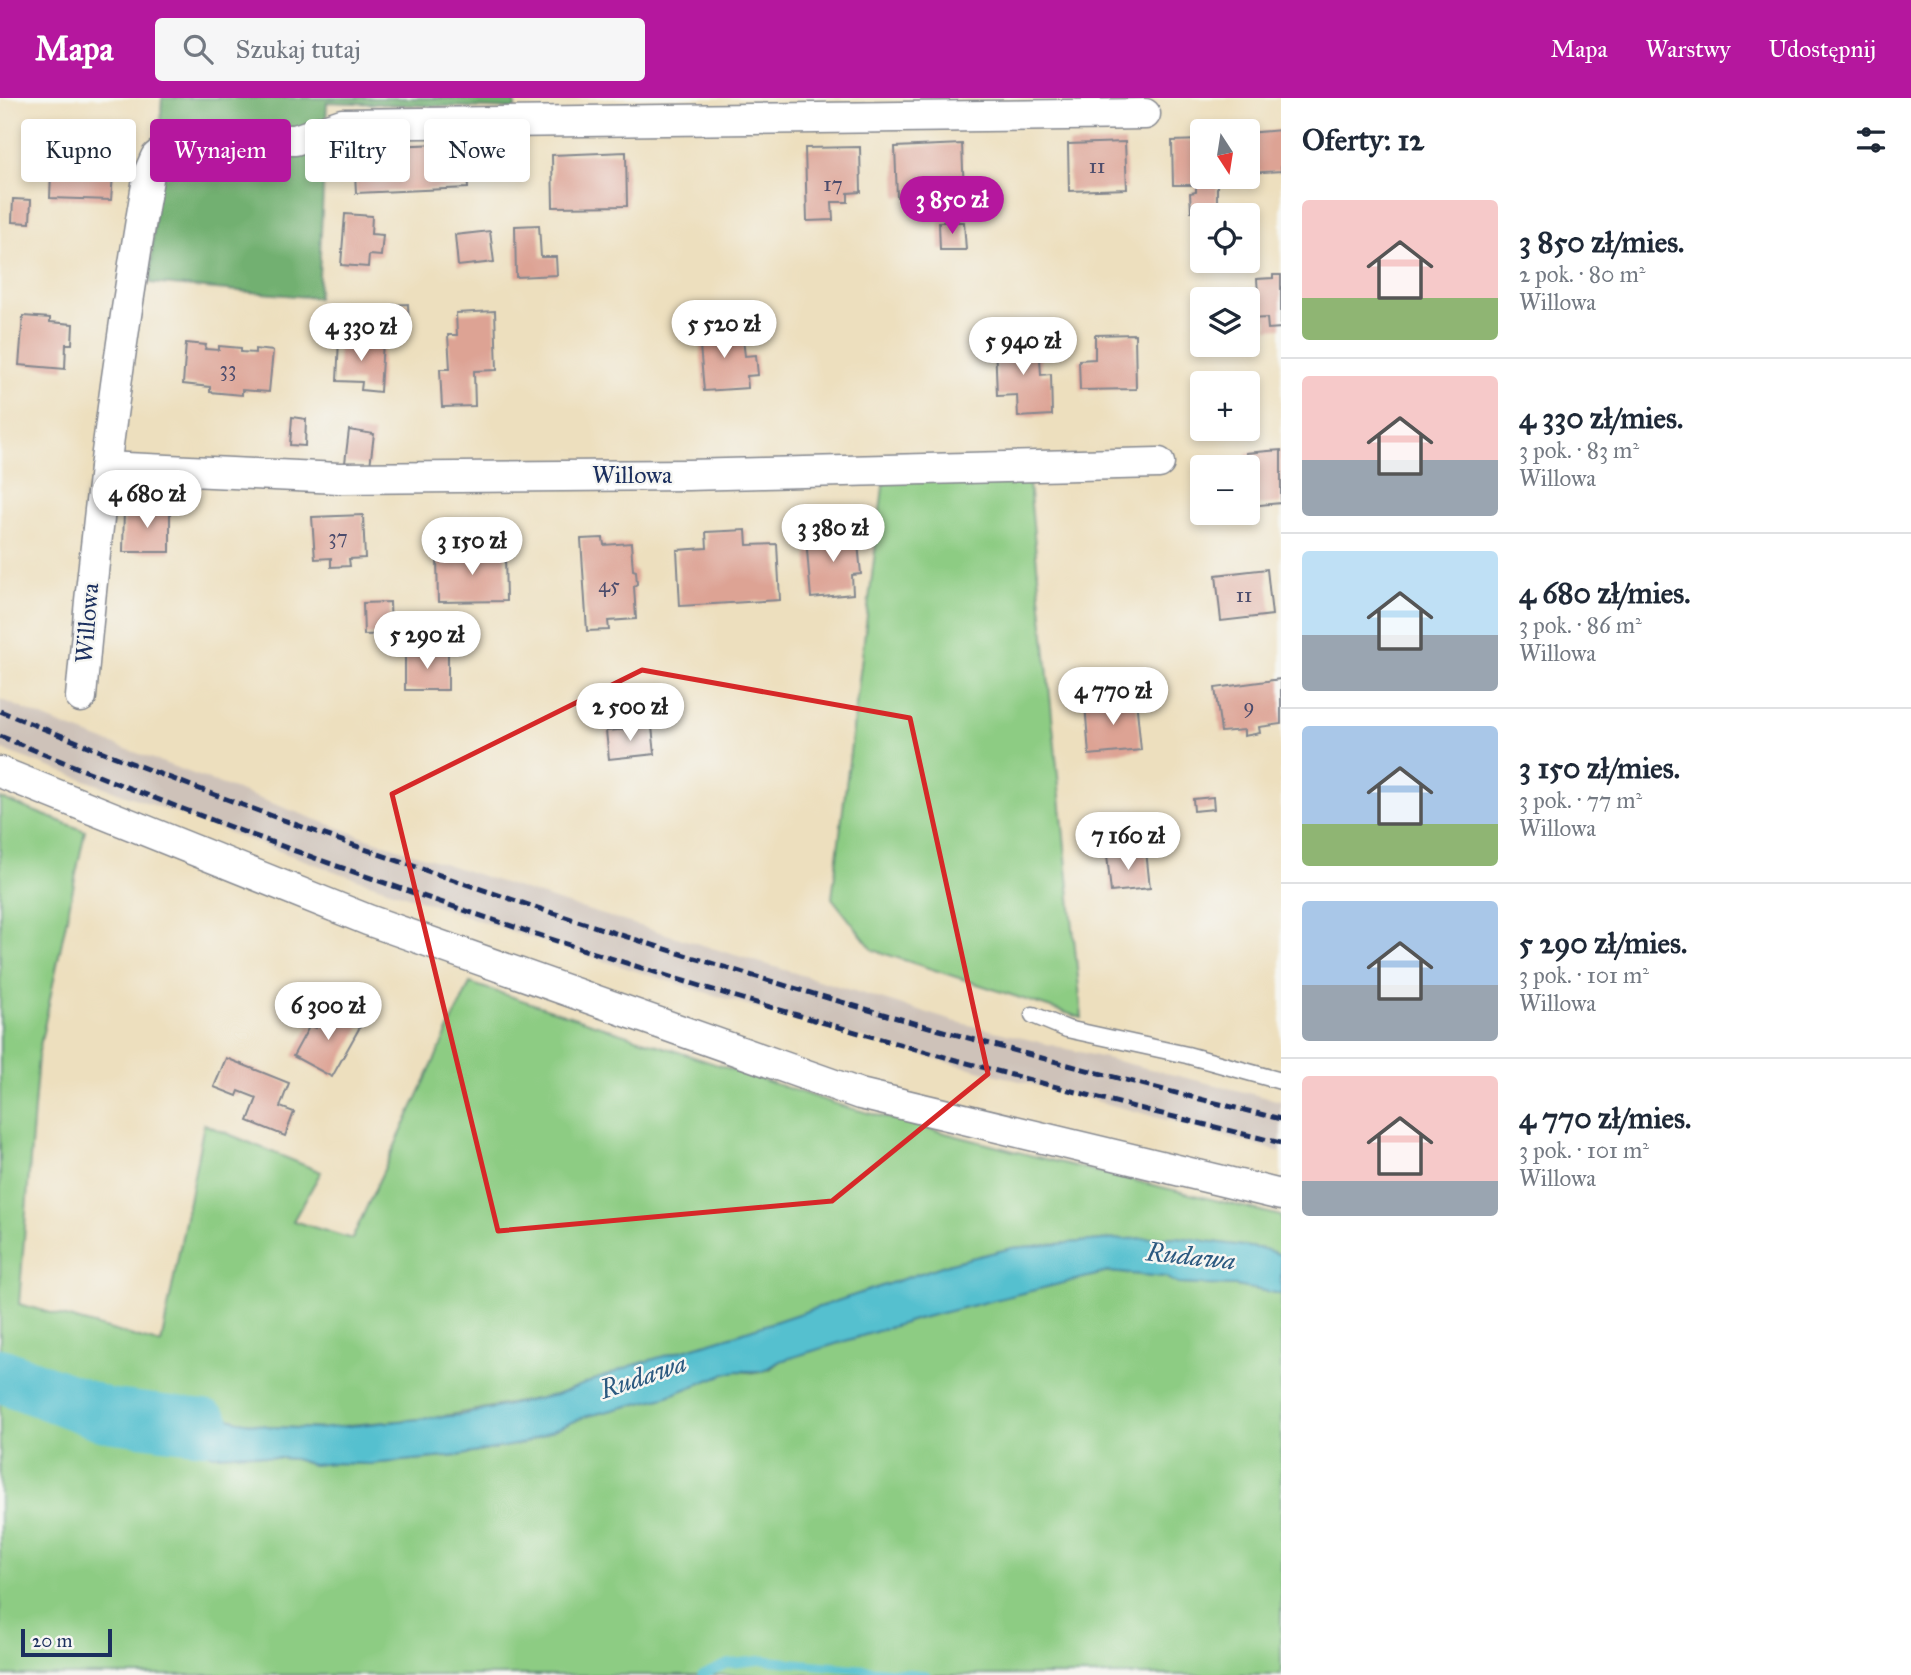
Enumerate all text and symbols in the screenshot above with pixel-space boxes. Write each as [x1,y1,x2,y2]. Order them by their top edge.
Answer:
search box [155,18,645,81]
text: Mapa [35,29,113,69]
icon: search [179,30,217,68]
text: Szukaj tutaj [235,33,361,65]
text: Mapa [1551,34,1608,64]
text: Warstwy [1646,34,1731,64]
text: Udostępnij [1769,34,1876,64]
chip: Kupno [21,119,136,182]
chip: Wynajem [150,119,291,182]
chip: Filtry [305,119,410,182]
chip: Nowe [424,119,530,182]
north arrow [1190,119,1260,189]
map controls [1190,119,1260,525]
icon: filters [1852,121,1890,159]
text: Oferty: 12 [1302,122,1424,158]
house number: 11 [1089,153,1105,179]
house number: 17 [823,171,843,197]
pin: 3 850 zł [880,176,1024,236]
text: 3 850 zł [916,185,988,213]
button: locate [1190,203,1260,273]
text: 3 850 zł/mies. [1519,224,1684,260]
icon: home [1358,228,1442,312]
text: 2 pok. · 80 m² [1519,260,1645,288]
button: layers [1190,287,1260,357]
text: Willowa [1519,288,1596,316]
pin: 5 520 zł [652,300,796,360]
pin: 4 330 zł [289,303,433,363]
text: 5 520 zł [688,309,760,337]
text: 4 330 zł [325,312,397,340]
pin: 5 940 zł [951,317,1095,377]
text: 5 940 zł [985,326,1061,354]
house number: 33 [220,356,236,382]
button: + [1190,371,1260,441]
text: 4 330 zł/mies. [1519,400,1683,436]
icon: home [1358,404,1442,488]
text: 3 pok. · 83 m² [1519,436,1639,464]
button: − [1190,455,1260,525]
street label: Willowa [592,460,673,490]
text: Willowa [1519,464,1596,492]
pin: 4 680 zł [75,470,219,530]
text: 4 680 zł [109,479,186,507]
pin: 3 380 zł [761,504,905,564]
text: 3 380 zł [798,513,868,541]
pin: 3 150 zł [400,518,544,577]
house number: 37 [328,524,348,550]
text: 3 150 zł [438,526,506,554]
house number: 45 [598,572,620,598]
text: 4 680 zł/mies. [1519,575,1691,611]
icon: home [1358,579,1442,663]
street label: Willowa [69,581,106,664]
house number: 11 [1236,582,1252,608]
text: 3 pok. · 86 m² [1519,611,1642,639]
pin: 5 290 zł [355,612,499,671]
text: 5 290 zł [390,620,464,648]
text: Willowa [1519,639,1596,667]
pin: 4 770 zł [1041,668,1185,727]
text: 4 770 zł [1074,676,1152,704]
pin: 2 500 zł [558,684,702,743]
text: 2 500 zł [592,692,668,720]
house number: 9 [1243,693,1255,719]
text: 3 150 zł/mies. [1519,750,1680,786]
icon: home [1358,754,1442,838]
text: 3 pok. · 77 m² [1519,786,1642,814]
pin: 7 160 zł [1056,812,1200,872]
text: Willowa [1519,814,1596,842]
text: 7 160 zł [1091,821,1165,849]
text: 5 290 zł/mies. [1519,925,1687,961]
icon: home [1358,929,1442,1013]
text: 3 pok. · 101 m² [1519,961,1649,989]
pin: 6 300 zł [256,982,400,1042]
text: Willowa [1519,989,1596,1017]
text: 6 300 zł [291,991,365,1019]
text: 4 770 zł/mies. [1519,1100,1691,1136]
icon: home [1358,1104,1442,1188]
text: 3 pok. · 101 m² [1519,1136,1649,1164]
text: Willowa [1519,1164,1596,1192]
water label: Rudawa [1144,1235,1237,1277]
water label: Rudawa [594,1346,691,1406]
scale bar [21,1626,112,1658]
text: 20 m [32,1629,73,1652]

